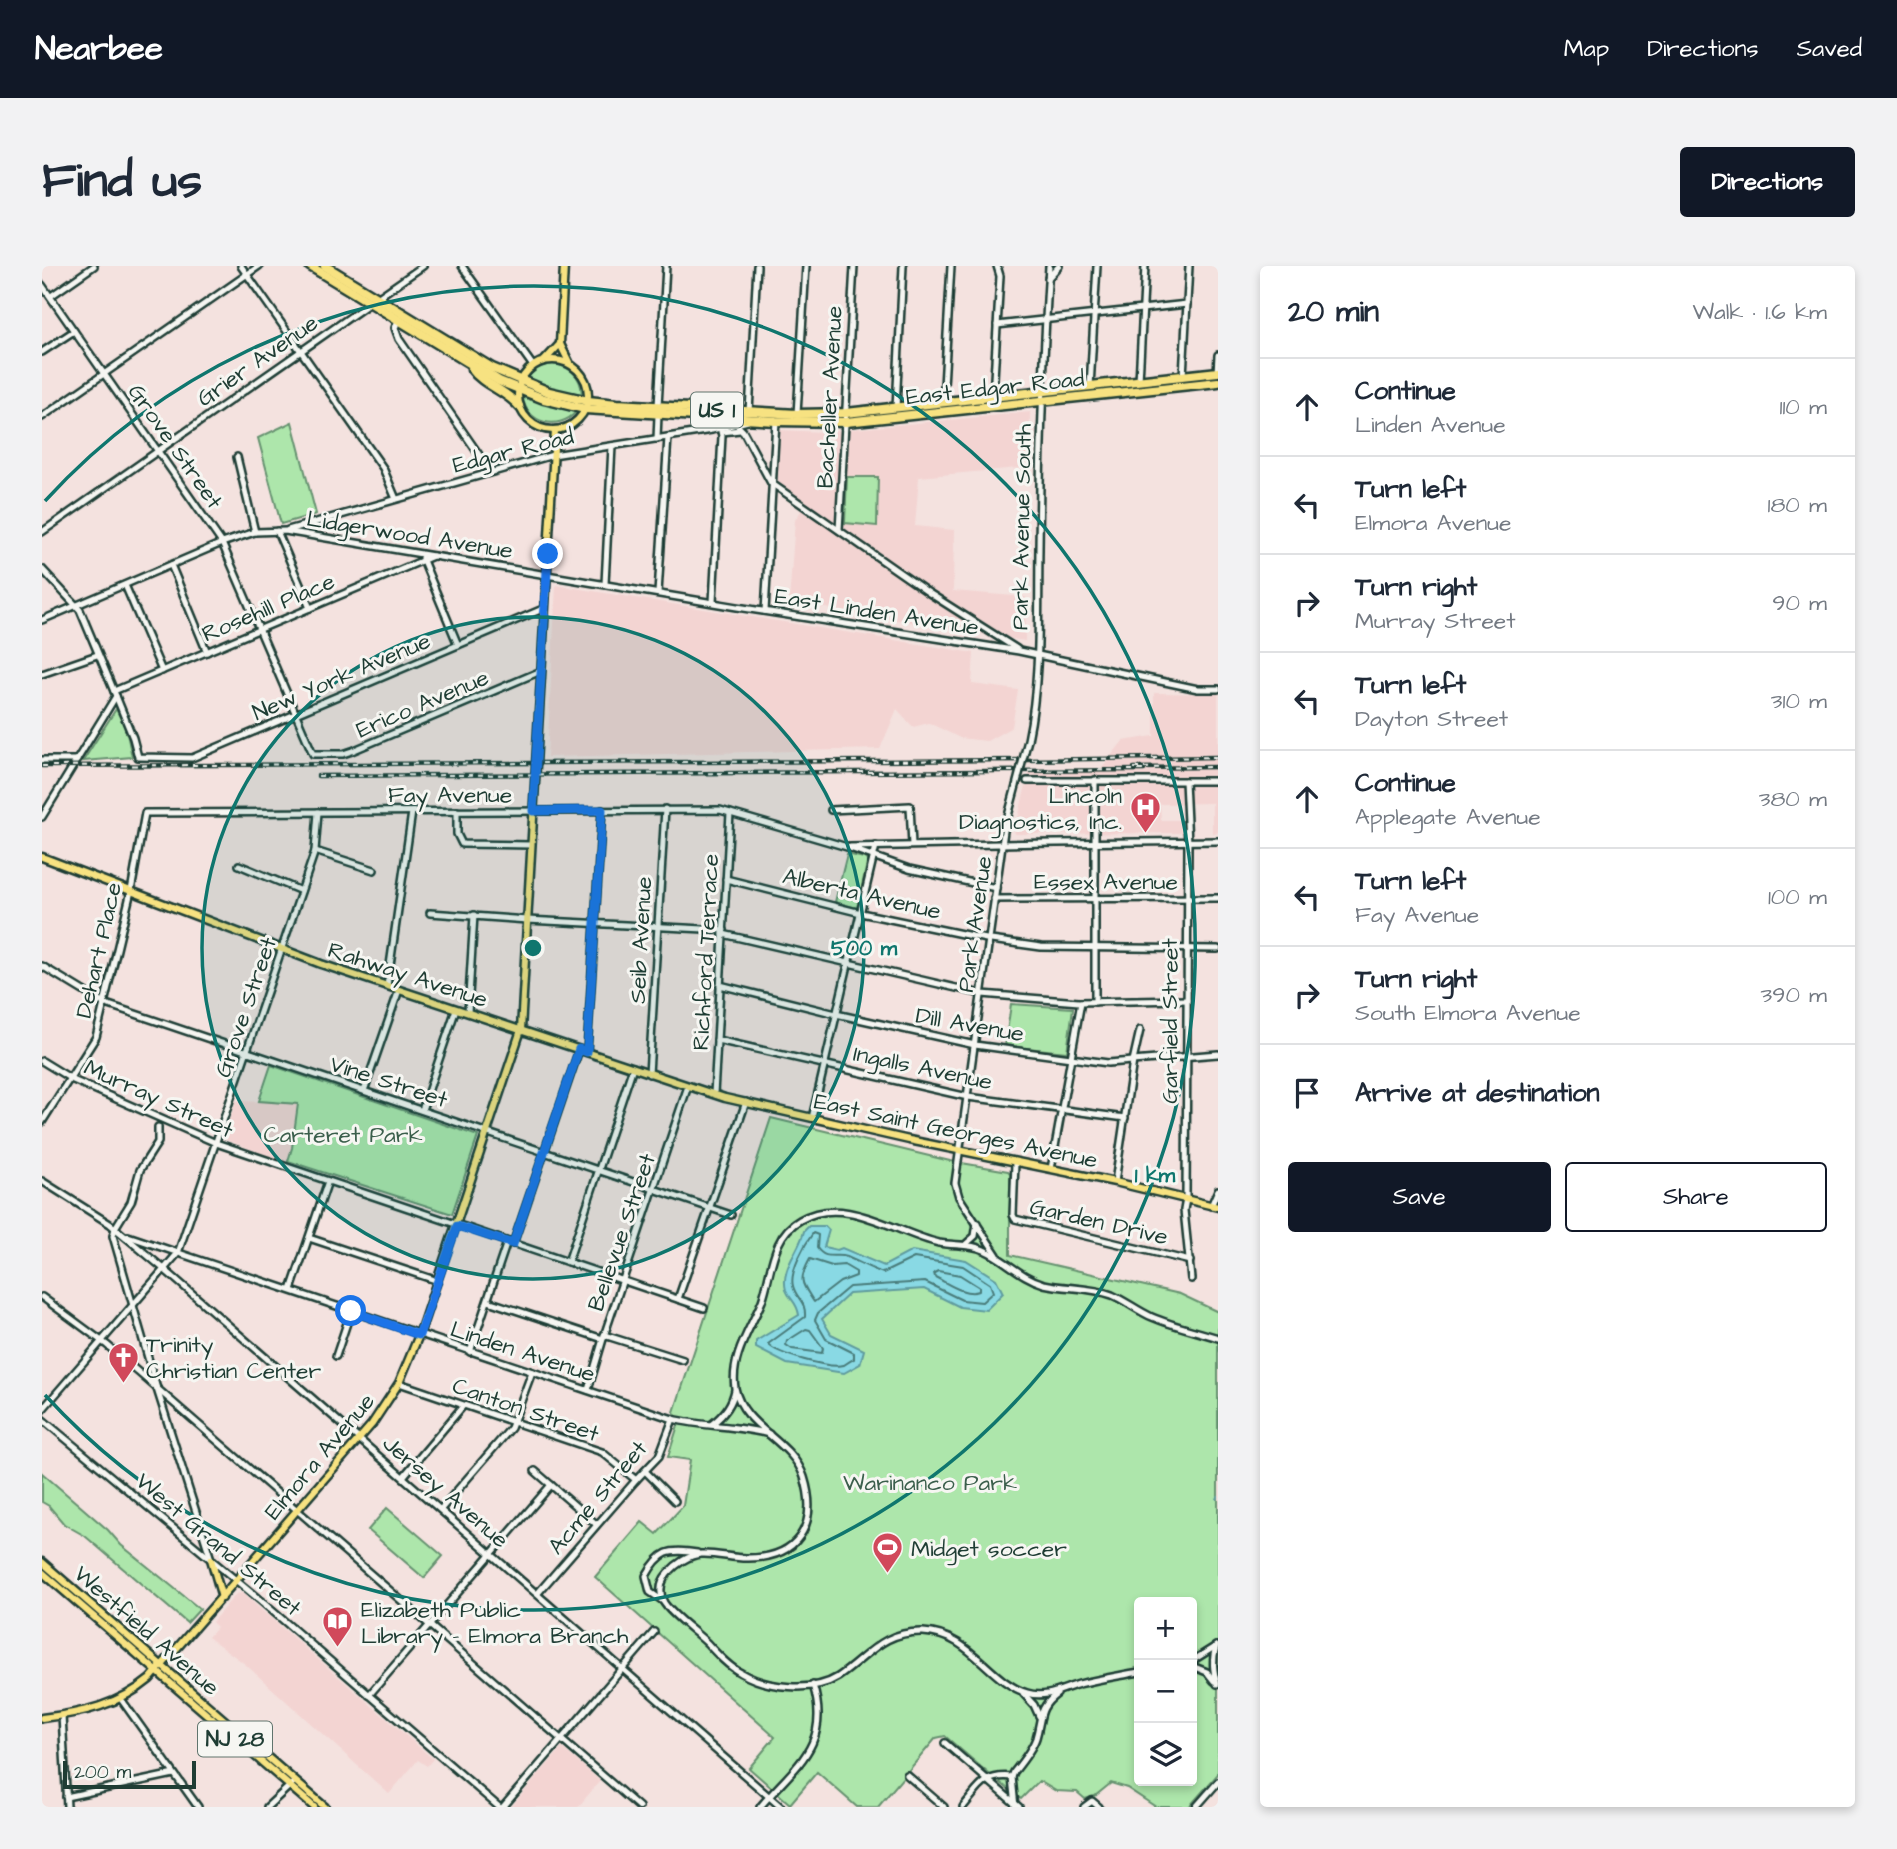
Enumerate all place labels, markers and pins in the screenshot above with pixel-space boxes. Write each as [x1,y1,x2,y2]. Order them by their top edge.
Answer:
place label: Lincoln Diagnostics, Inc. [959,780,1122,839]
hospital icon: Lincoln Diagnostics, Inc. [1128,791,1162,835]
centre of rings [521,936,545,960]
place label: Trinity Christian Center [146,1329,322,1387]
church icon: Trinity Christian Center [106,1340,140,1384]
sports icon: Midget soccer [871,1531,905,1575]
place label: Midget soccer [911,1533,1067,1566]
place label: Elizabeth Public Library - Elmora Branch [361,1594,629,1653]
library icon: Elizabeth Public Library - Elmora Branch [321,1605,355,1649]

